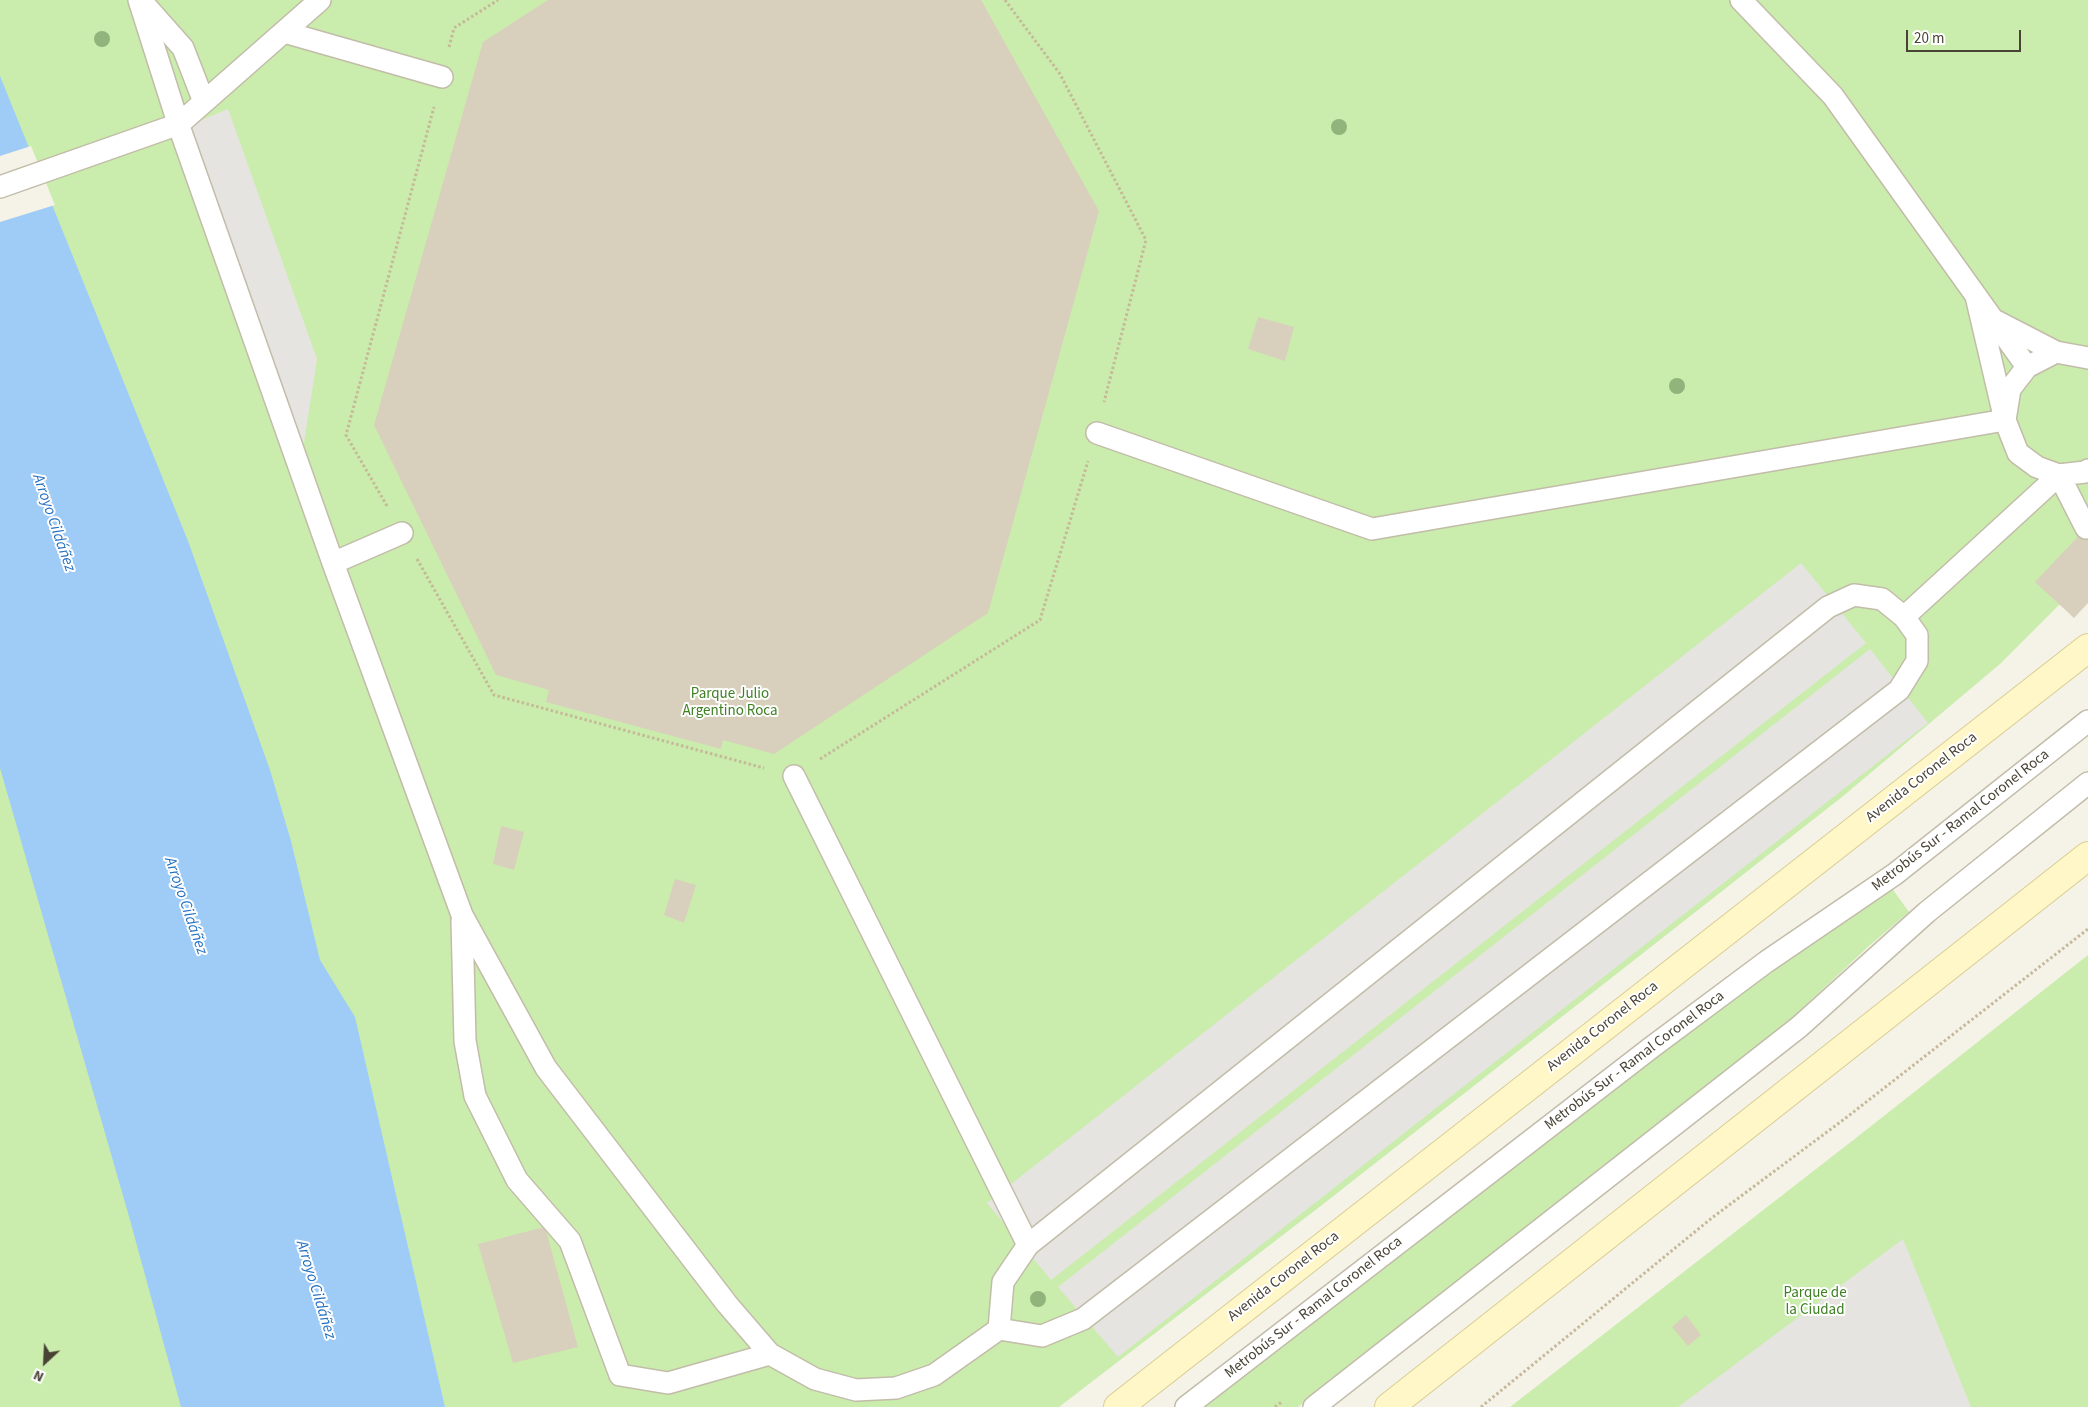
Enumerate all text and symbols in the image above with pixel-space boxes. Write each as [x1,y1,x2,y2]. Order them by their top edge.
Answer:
scale bar [1908,20,2023,52]
text: 20 m [1914,28,1944,49]
water label: Arroyo Cildáñez [27,472,79,574]
park label: Parque Julio Argentino Roca [682,686,778,721]
street label: Avenida Coronel Roca [1863,729,1981,827]
street label: Metrobús Sur - Ramal Coronel Roca [1869,746,2053,896]
water label: Arroyo Cildáñez [159,855,211,957]
street label: Avenida Coronel Roca [1544,978,1662,1076]
street label: Metrobús Sur - Ramal Coronel Roca [1542,988,1728,1134]
street label: Avenida Coronel Roca [1225,1228,1343,1326]
street label: Metrobús Sur - Ramal Coronel Roca [1222,1233,1406,1383]
water label: Arroyo Cildáñez [291,1238,339,1342]
park label: Parque de la Ciudad [1783,1285,1847,1320]
north arrow [20,1337,70,1387]
text: N [30,1365,47,1387]

